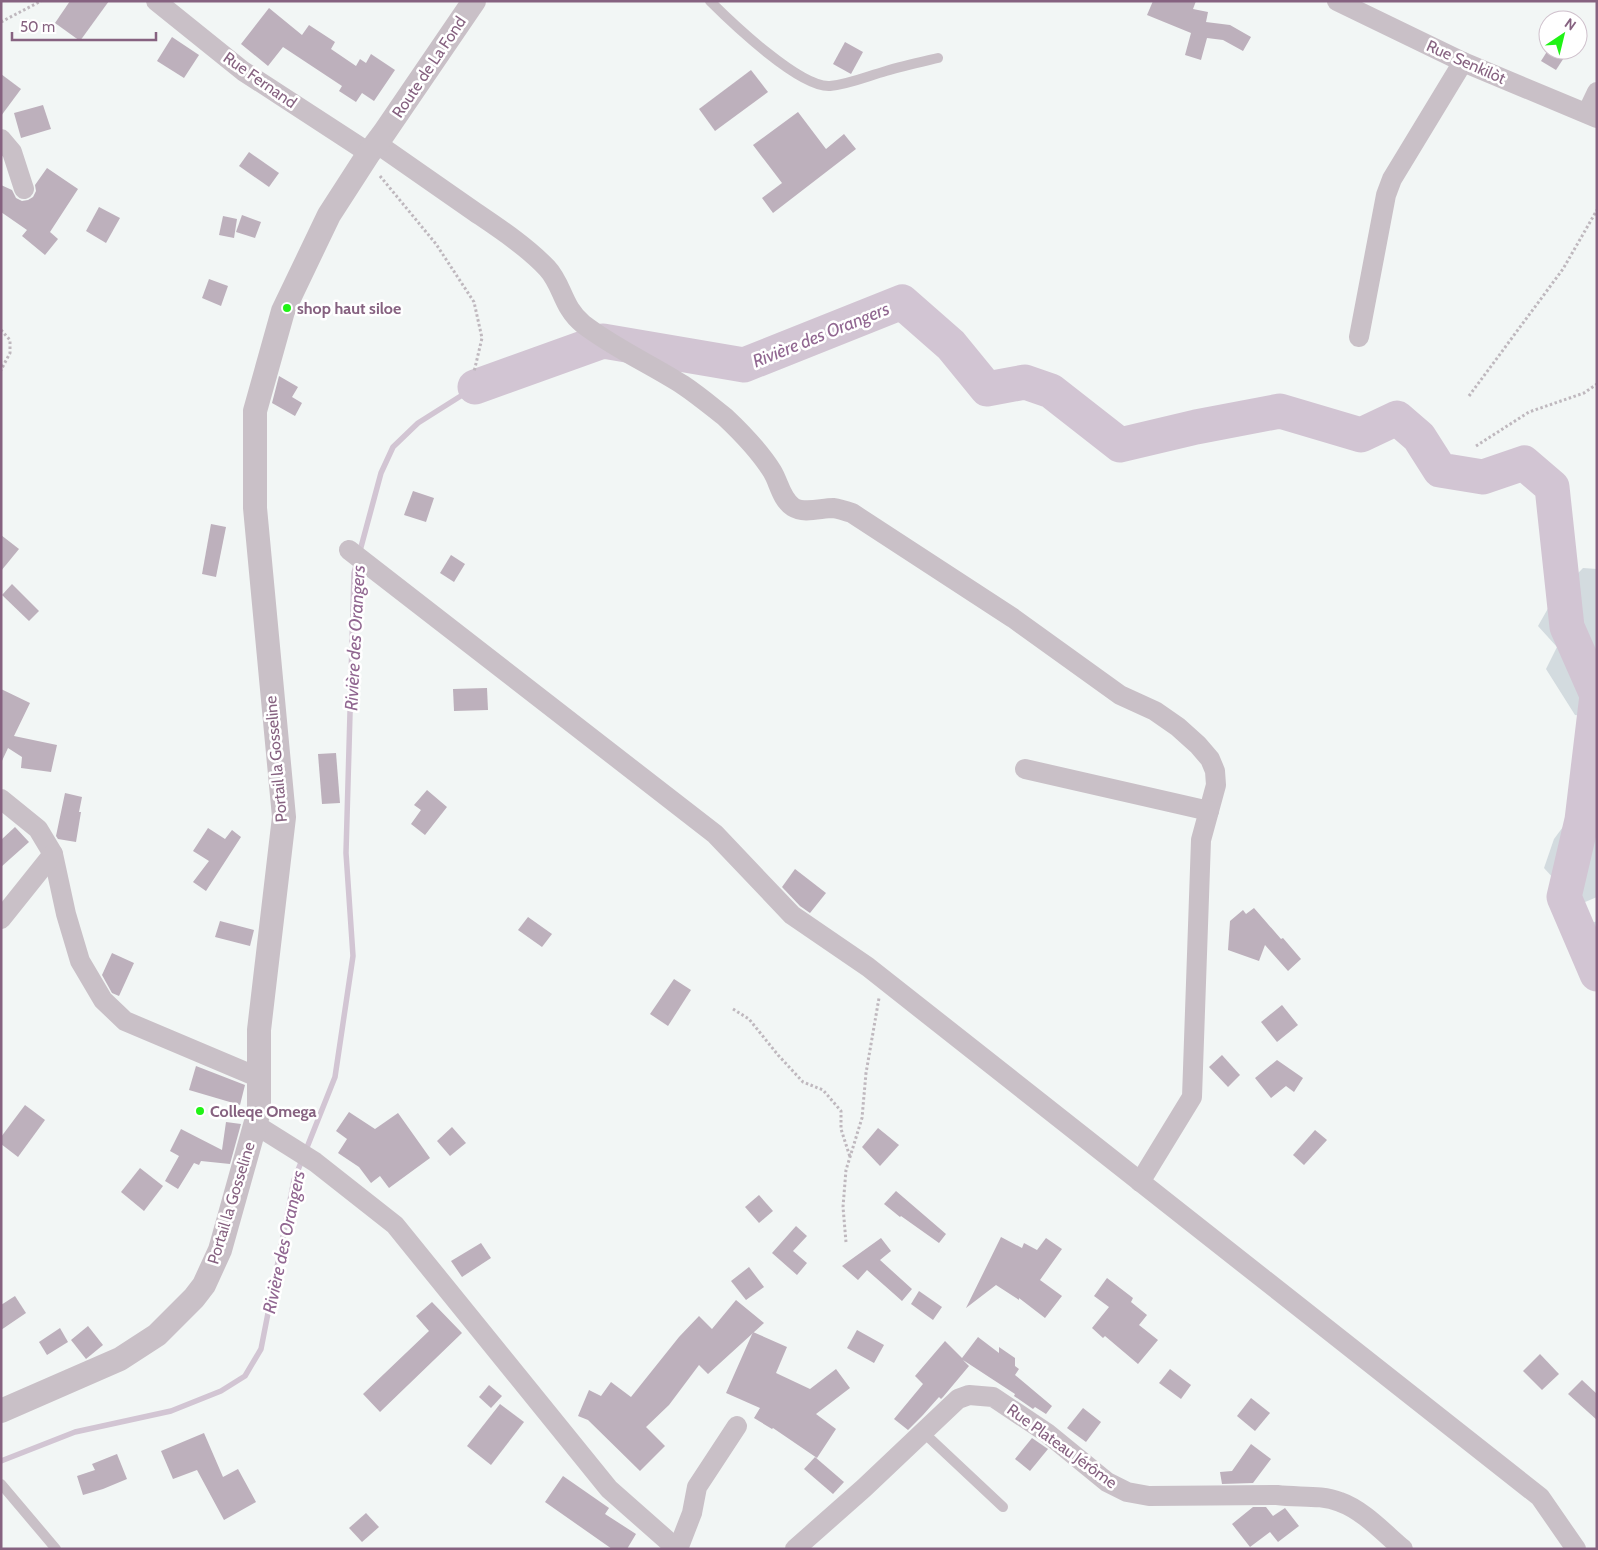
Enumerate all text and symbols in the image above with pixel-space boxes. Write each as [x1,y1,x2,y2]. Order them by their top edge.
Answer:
scale bar [12,10,156,42]
north arrow [1538,10,1588,60]
street label: Route de La Fond [388,13,470,121]
text: N [1561,14,1580,35]
text: 50 m [20,18,55,36]
street label: Rue Senkilòt [1424,36,1509,88]
street label: Rue Fernand [220,48,300,112]
water label: Rivière des Orangers [749,298,893,372]
place label: shop haut siloe [297,299,401,318]
marker: shop haut siloe [281,302,293,314]
water label: Rivière des Orangers [340,565,370,711]
street label: Portail la Gosseline [261,695,291,823]
place label: Colleqe Omega [210,1102,316,1121]
marker: Colleqe Omega [194,1105,206,1117]
street label: Portail la Gosseline [203,1140,259,1266]
water label: Rivière des Orangers [258,1169,310,1315]
street label: Rue Plateau Jérôme [1003,1400,1121,1492]

